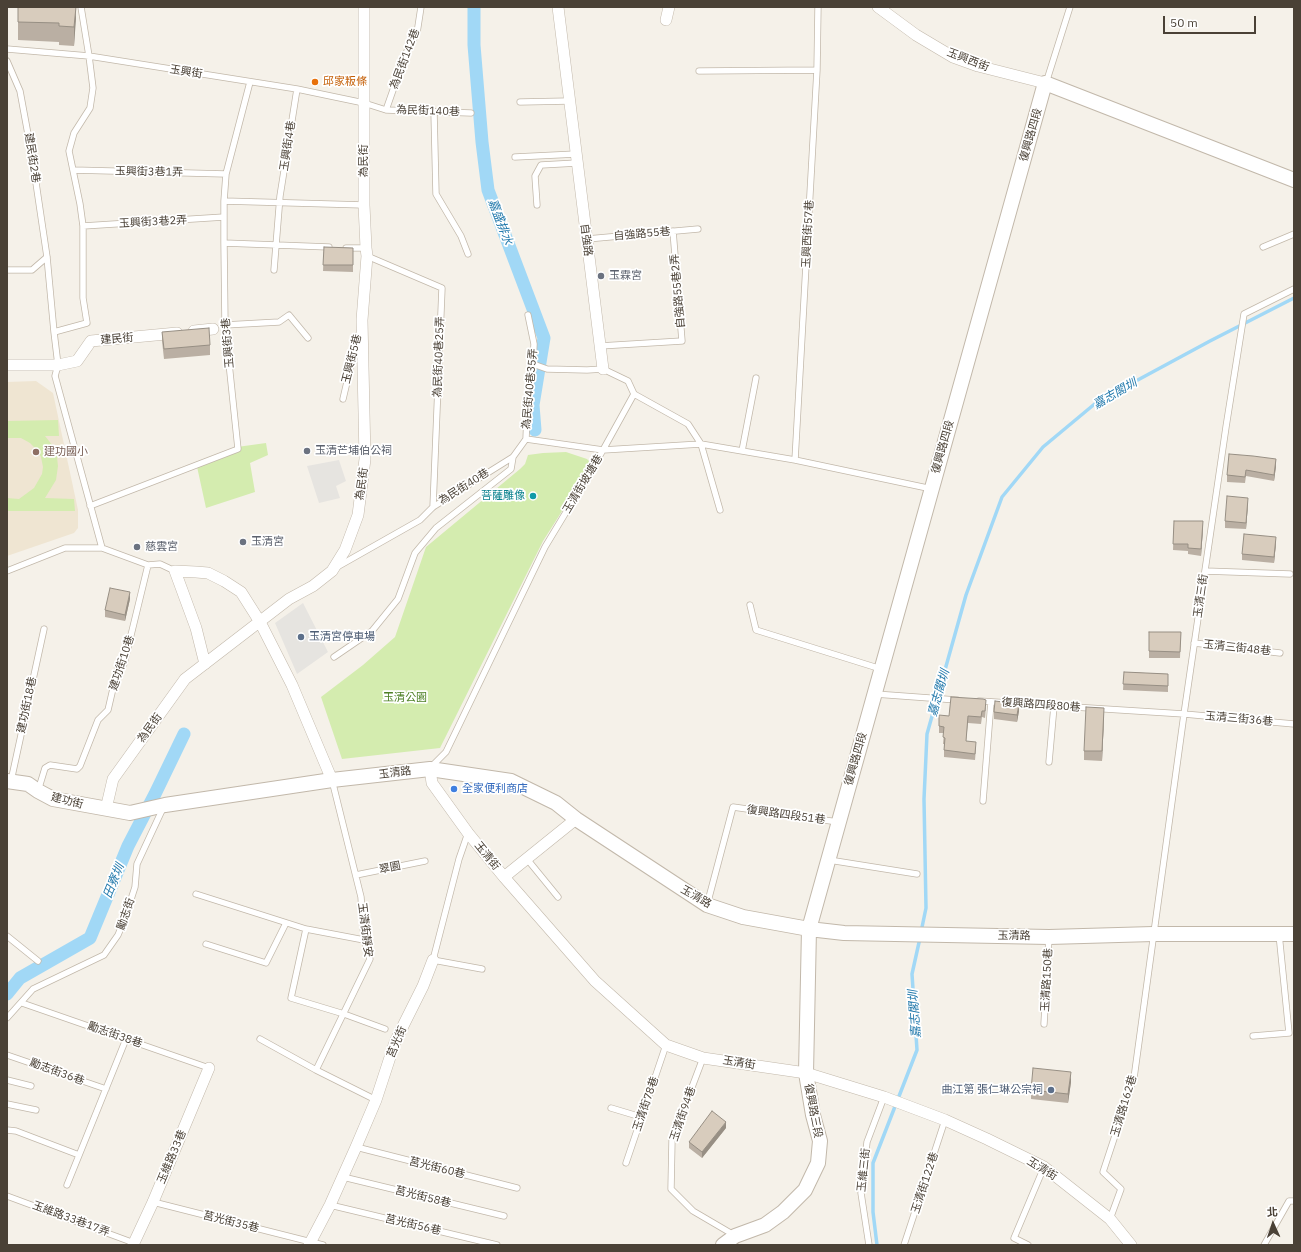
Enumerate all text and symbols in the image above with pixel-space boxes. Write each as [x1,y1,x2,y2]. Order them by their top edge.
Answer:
scale bar [1165,8,1258,34]
text: 50 m [1170,15,1198,30]
street label: 為民街142巷 [387,27,423,91]
street label: 玉興西街 [945,46,991,74]
street label: 玉興街 [169,63,203,81]
place label: 邱家粄條 [323,75,367,89]
marker: 邱家粄條 [310,77,320,87]
street label: 為民街140巷 [396,103,460,119]
street label: 復興路四段 [1017,107,1045,163]
street label: 玉興街4巷 [278,120,298,172]
street label: 建民街2巷 [22,132,42,184]
street label: 為民街 [357,145,371,177]
street label: 玉興街3巷1弄 [115,165,183,179]
water label: 嘉盛排水 [485,197,515,247]
street label: 玉興西街57巷 [800,200,816,268]
street label: 玉興街3巷2弄 [119,214,187,230]
street label: 自強路 [577,223,595,257]
street label: 自強路55巷 [613,225,671,243]
street label: 自強路55巷2弄 [668,253,688,329]
place label: 玉霖宮 [609,269,642,283]
marker: 玉霖宮 [596,271,606,281]
street label: 為民街40巷25弄 [431,316,447,398]
street label: 玉興街3巷 [219,317,237,369]
street label: 建民街 [100,331,134,347]
street label: 玉興街5巷 [339,333,365,385]
street label: 為民街40巷35弄 [520,348,540,430]
water label: 嘉志閣圳 [1091,376,1139,412]
street label: 復興路四段 [929,419,957,475]
place label: 玉清芒埔伯公祠 [315,444,392,458]
place label: 建功國小 [44,445,88,459]
marker: 玉清芒埔伯公祠 [302,446,312,456]
marker: 建功國小 [31,447,41,457]
street label: 玉清街坡塘巷 [560,452,606,516]
street label: 為民街40巷 [436,466,492,508]
street label: 為民街 [353,467,371,501]
place label: 菩薩雕像 [481,489,525,503]
marker: 菩薩雕像 [528,491,538,501]
place label: 玉清宮 [251,535,284,549]
marker: 玉清宮 [238,537,248,547]
place label: 慈雲宮 [145,540,178,554]
marker: 慈雲宮 [132,542,142,552]
street label: 玉清三街 [1191,573,1211,619]
place label: 玉清宮停車場 [309,630,375,644]
marker: 玉清宮停車場 [296,632,306,642]
street label: 建功街10巷 [107,634,137,692]
street label: 玉清三街48巷 [1202,638,1272,658]
water label: 嘉志閣圳 [925,668,953,718]
street label: 建功街18巷 [15,676,39,734]
park label: 玉清公園 [383,691,427,705]
street label: 復興路四段80巷 [1001,696,1081,714]
street label: 玉清三街36巷 [1204,709,1274,729]
street label: 為民街 [135,711,165,745]
street label: 復興路四段 [842,731,870,787]
street label: 玉清路 [378,764,412,782]
place label: 全家便利商店 [462,782,528,796]
marker: 全家便利商店 [449,784,459,794]
street label: 建功街 [49,791,85,811]
street label: 復興路四段51巷 [746,803,826,827]
street label: 玉清街 [471,839,503,873]
street label: 翠園 [378,859,402,877]
water label: 田寮圳 [101,862,127,900]
street label: 玉清路 [678,883,714,911]
street label: 勵志街 [114,896,138,932]
street label: 玉清街靜安 [355,902,375,958]
street label: 玉清路 [997,929,1031,943]
street label: 玉清路150巷 [1039,948,1055,1012]
water label: 嘉志閣圳 [906,990,924,1038]
street label: 勵志街38巷 [86,1019,144,1051]
street label: 莒光街 [384,1024,410,1060]
street label: 玉清街 [722,1054,756,1072]
street label: 勵志街36巷 [28,1056,86,1088]
street label: 玉清路162巷 [1108,1074,1140,1138]
street label: 玉清街78巷 [630,1075,662,1133]
street label: 復興路三段 [801,1083,825,1139]
place label: 曲江第 張仁琳公宗祠 [941,1083,1043,1097]
street label: 玉清街94巷 [667,1085,699,1143]
marker: 曲江第 張仁琳公宗祠 [1046,1085,1056,1095]
street label: 玉維路33巷 [155,1128,189,1186]
street label: 玉維三街 [855,1147,873,1193]
street label: 玉清街122巷 [909,1151,941,1215]
street label: 莒光街60巷 [408,1155,466,1181]
street label: 玉清街 [1025,1155,1059,1183]
street label: 莒光街58巷 [394,1184,452,1210]
street label: 玉維路33巷17弄 [30,1199,112,1239]
north arrow [1253,1204,1293,1244]
text: 北 [1267,1205,1278,1219]
street label: 莒光街35巷 [202,1209,260,1235]
street label: 莒光街56巷 [384,1212,442,1238]

